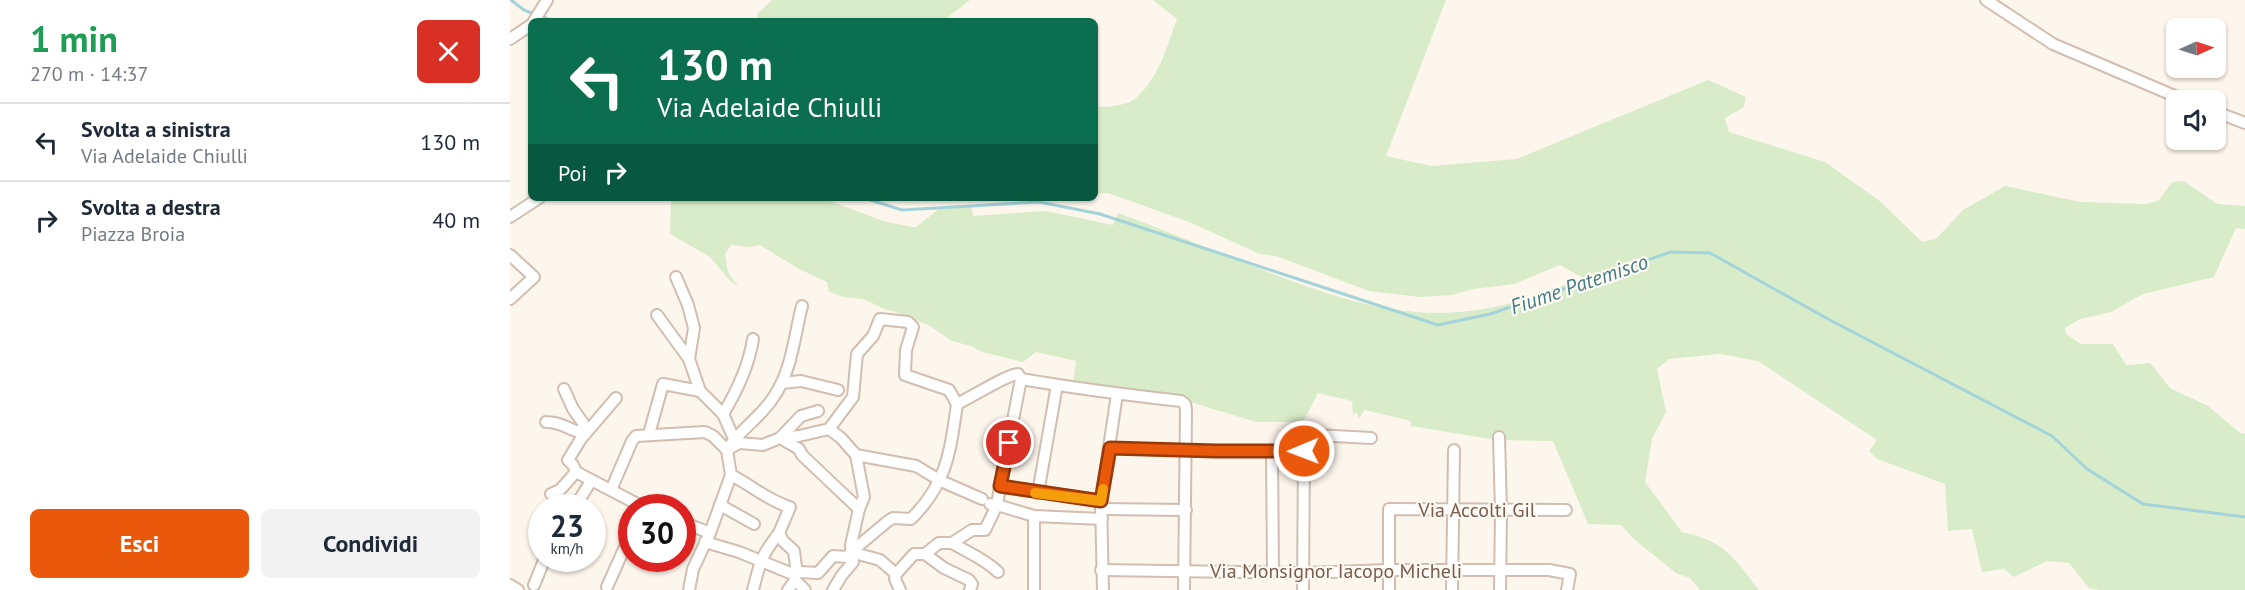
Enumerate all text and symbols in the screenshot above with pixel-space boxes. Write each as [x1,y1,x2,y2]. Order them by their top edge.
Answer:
text: 1 min [30,15,118,62]
north arrow [2166,18,2226,78]
map controls [2166,18,2226,150]
button: close [417,20,480,83]
text: 130 m [657,37,773,92]
icon: left [558,42,636,120]
text: 270 m · 14:37 [30,61,148,87]
text: Via Adelaide Chiulli [657,90,882,124]
button: sound [2166,90,2226,150]
text: Svolta a sinistra [81,115,231,143]
icon: left [30,126,63,159]
text: 130 m [420,128,480,156]
text: Via Adelaide Chiulli [81,143,248,169]
icon: right [599,156,632,189]
text: Poi [558,159,587,187]
text: Svolta a destra [81,193,221,221]
icon: right [30,204,63,237]
text: 40 m [432,206,480,234]
text: Piazza Broia [81,221,185,247]
water label: Fiume Patemisco [1507,248,1651,320]
pin [983,417,1034,468]
position arrow [1272,419,1336,483]
icon: arrive [992,426,1025,459]
speed limit sign: 30 [618,494,696,572]
street label: Via Accolti Gil [1417,497,1536,523]
text: 23 [550,506,584,545]
button: Esci [30,509,249,578]
button: Condividi [261,509,480,578]
text: km/h [551,539,583,558]
street label: Via Monsignor Iacopo Micheli [1209,558,1462,584]

